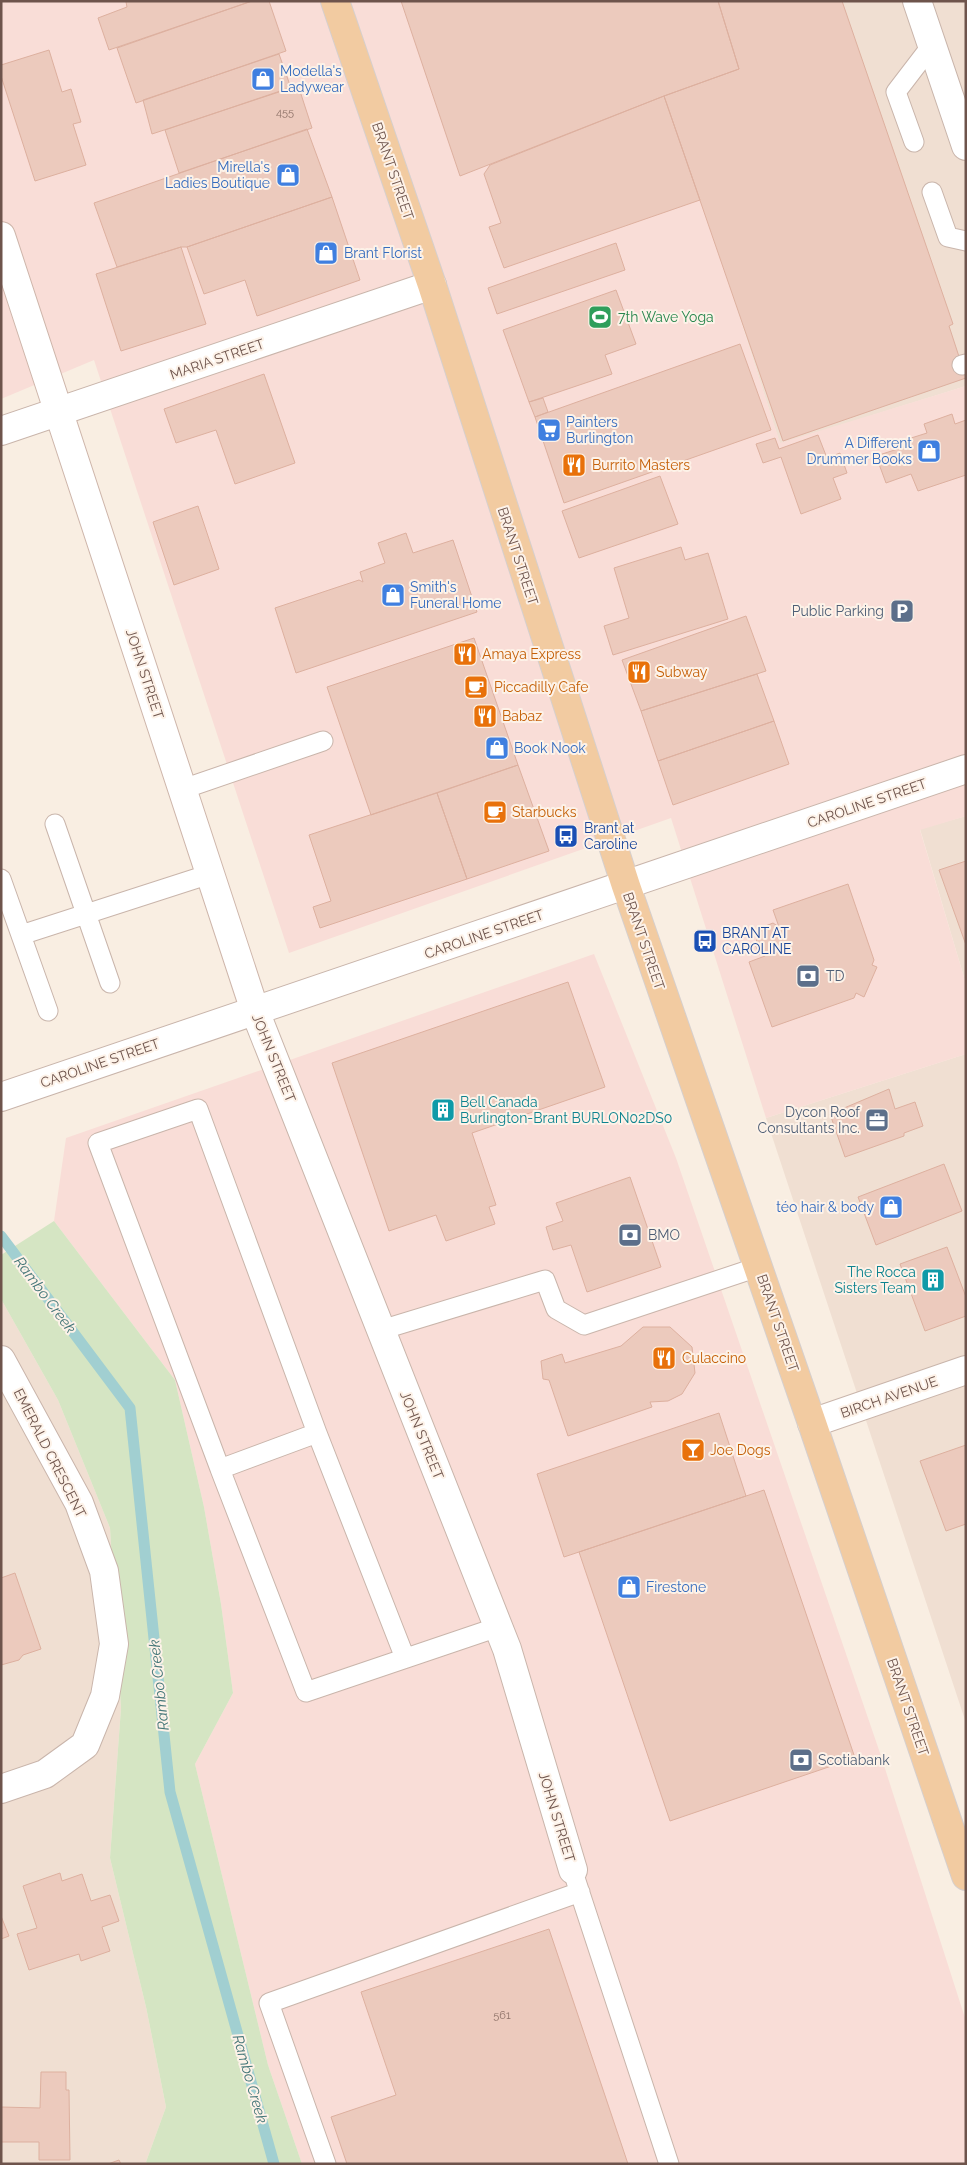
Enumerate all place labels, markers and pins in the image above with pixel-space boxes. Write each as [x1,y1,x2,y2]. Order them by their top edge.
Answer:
place label: Modella's Ladywear [280,63,344,95]
shop icon: Modella's Ladywear [250,66,276,92]
place label: Mirella's Ladies Boutique [165,159,270,191]
shop icon: Mirella's Ladies Boutique [275,162,301,188]
shop icon: Brant Florist [313,240,339,266]
place label: Brant Florist [344,245,422,261]
sports icon: 7th Wave Yoga [587,304,613,330]
place label: 7th Wave Yoga [618,309,714,325]
place label: Painters Burlington [566,414,633,446]
supermarket icon: Painters Burlington [536,417,562,443]
place label: A Different Drummer Books [806,435,912,467]
shop icon: A Different Drummer Books [916,438,942,464]
restaurant icon: Burrito Masters [561,452,587,478]
place label: Burrito Masters [592,457,690,473]
place label: Smith's Funeral Home [410,579,502,611]
shop icon: Smith's Funeral Home [380,582,406,608]
parking icon: Public Parking [889,598,915,624]
place label: Public Parking [792,603,884,619]
restaurant icon: Amaya Express [452,641,478,667]
place label: Amaya Express [482,646,581,662]
restaurant icon: Subway [626,659,652,685]
place label: Subway [656,664,708,680]
cafe icon: Piccadilly Cafe [463,674,489,700]
place label: Piccadilly Cafe [494,679,588,695]
restaurant icon: Babaz [472,703,498,729]
place label: Babaz [502,708,542,724]
shop icon: Book Nook [484,735,510,761]
place label: Book Nook [514,740,586,756]
cafe icon: Starbucks [482,799,508,825]
place label: Starbucks [512,804,577,820]
place label: Brant at Caroline [584,820,638,852]
bus stop icon: Brant at Caroline [553,823,579,849]
place label: BRANT AT CAROLINE [722,925,792,957]
bus stop icon: BRANT AT CAROLINE [692,928,718,954]
bank icon: TD [795,963,821,989]
place label: TD [826,968,845,984]
place label: Bell Canada Burlington-Brant BURLON02DS0 [460,1094,672,1126]
building icon: Bell Canada Burlington-Brant BURLON02DS0 [430,1097,456,1123]
place label: Dycon Roof Consultants Inc. [758,1104,861,1136]
office icon: Dycon Roof Consultants Inc. [864,1107,890,1133]
shop icon: téo hair & body [878,1194,904,1220]
place label: téo hair & body [776,1199,874,1215]
bank icon: BMO [617,1222,643,1248]
place label: BMO [648,1227,680,1243]
place label: The Rocca Sisters Team [834,1264,916,1296]
building icon: The Rocca Sisters Team [920,1267,946,1293]
restaurant icon: Culaccino [651,1345,677,1371]
place label: Culaccino [682,1350,746,1366]
bar icon: Joe Dogs [680,1437,706,1463]
place label: Joe Dogs [710,1442,771,1458]
shop icon: Firestone [616,1574,642,1600]
place label: Firestone [646,1579,706,1595]
bank icon: Scotiabank [788,1747,814,1773]
place label: Scotiabank [818,1752,890,1768]

